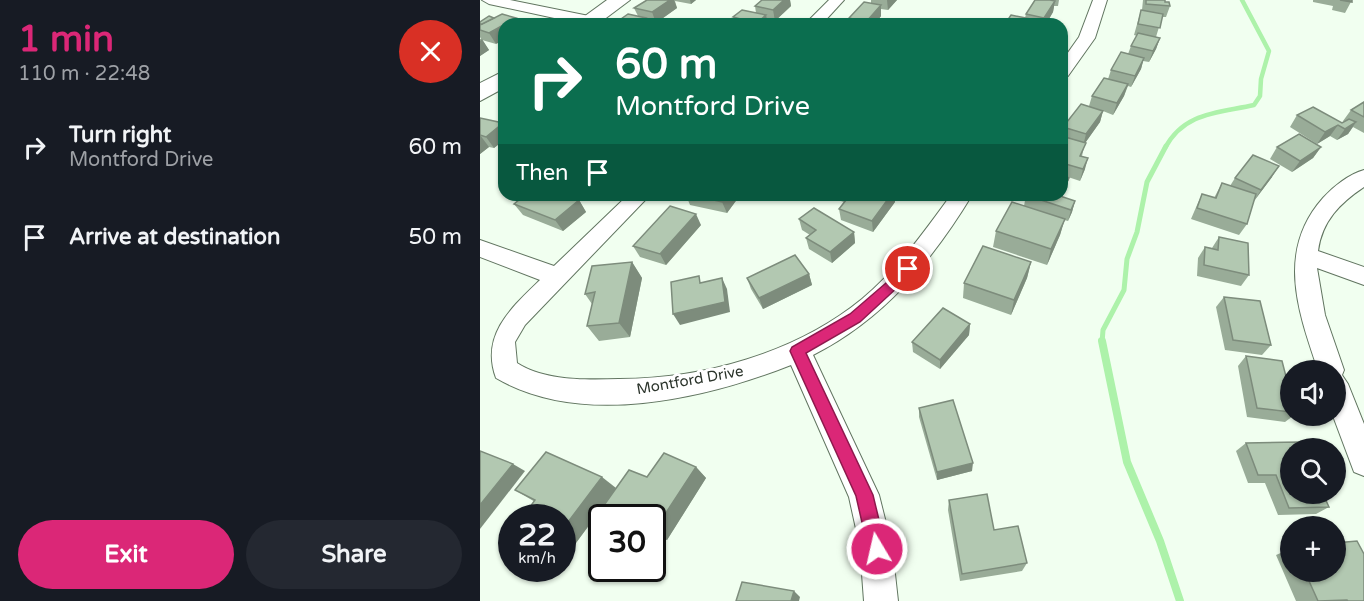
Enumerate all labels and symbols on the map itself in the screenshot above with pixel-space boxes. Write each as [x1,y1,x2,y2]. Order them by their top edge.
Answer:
pin [882,243,933,294]
street label: Montford Drive [635,362,745,398]
speed limit sign: 30 [588,504,666,582]
position arrow [845,517,909,581]

